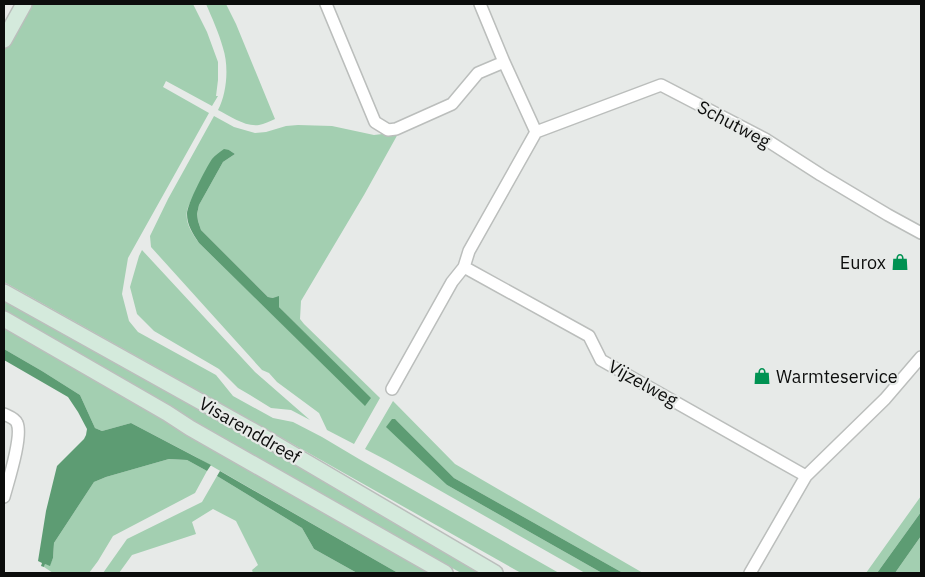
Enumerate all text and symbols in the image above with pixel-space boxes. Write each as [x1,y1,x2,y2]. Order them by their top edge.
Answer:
street label: Schutweg [694,95,775,153]
place label: Eurox [840,251,886,274]
shop icon: Eurox [890,252,910,272]
street label: Vijzelweg [604,355,682,412]
place label: Warmteservice [776,365,898,388]
shop icon: Warmteservice [752,366,772,386]
street label: Visarenddreef [195,392,305,468]

